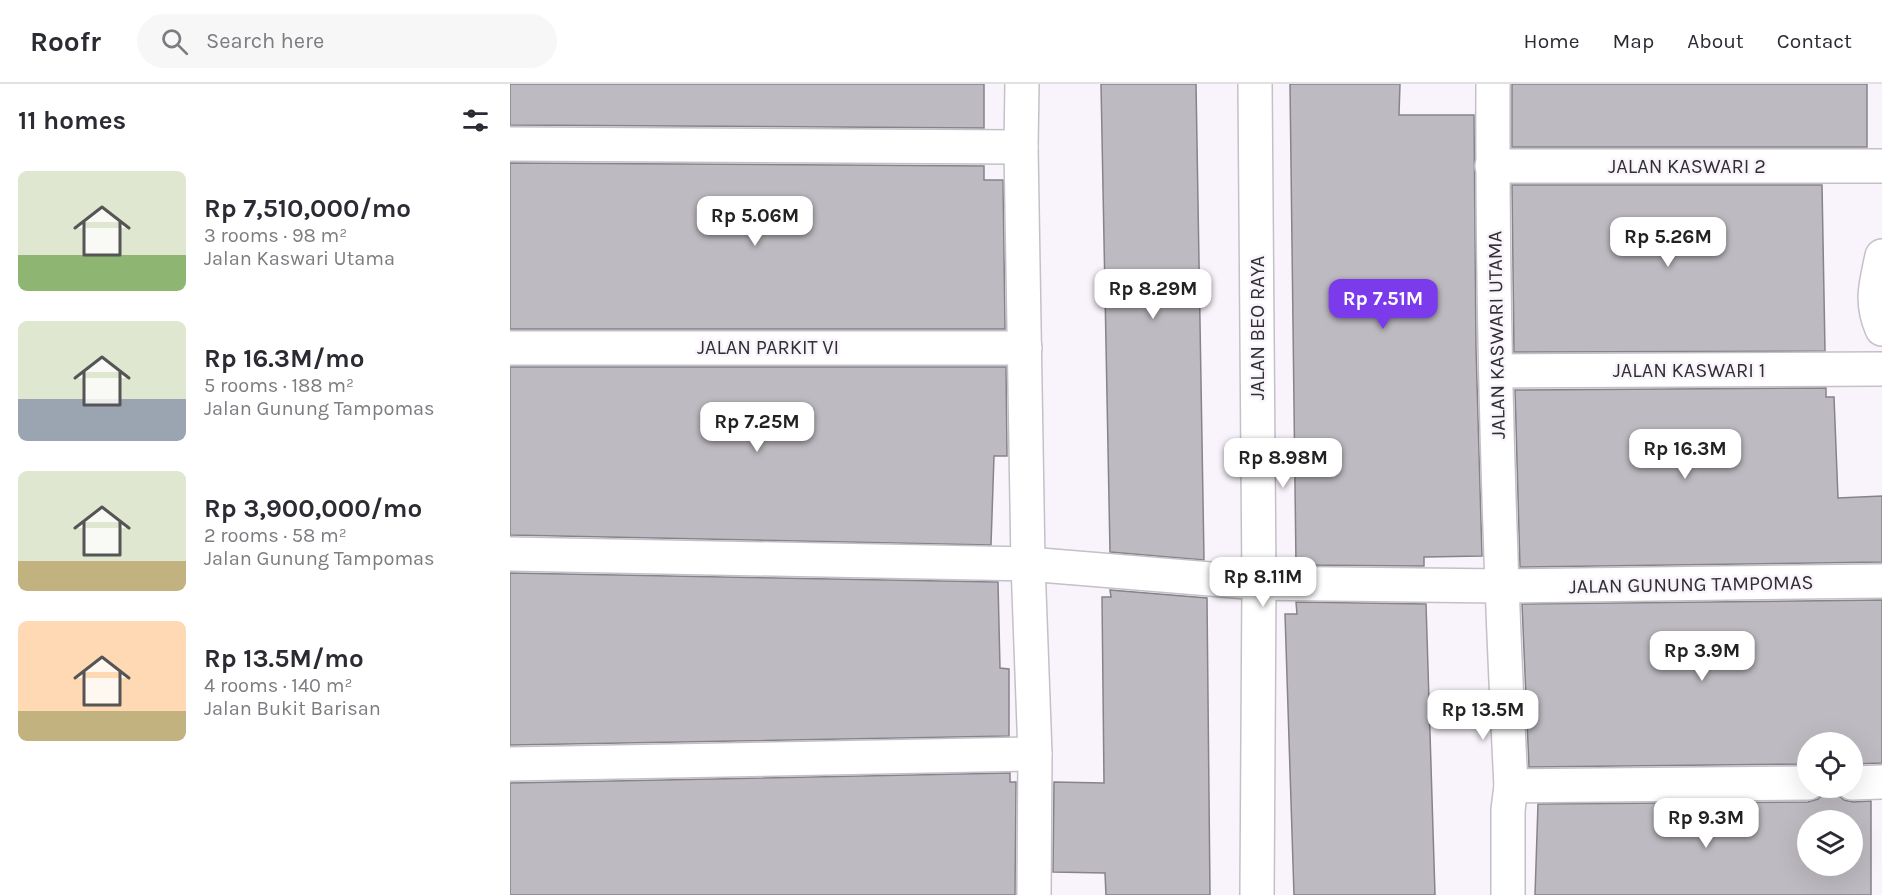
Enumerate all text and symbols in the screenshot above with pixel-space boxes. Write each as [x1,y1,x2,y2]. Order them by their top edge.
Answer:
search box [137,14,557,68]
text: Roofr [30,25,101,58]
icon: search [158,25,191,58]
text: Search here [206,28,324,54]
text: Home [1524,29,1580,53]
text: Map [1613,29,1654,53]
text: About [1687,29,1744,53]
text: Contact [1777,29,1852,53]
icon: filters [459,104,492,137]
text: 11 homes [18,105,126,136]
street label: JALAN KASWARI 2 [1608,155,1766,178]
text: Rp 7,510,000/mo [204,193,411,224]
icon: home [66,195,138,267]
pin: Rp 5.06M [693,196,817,247]
text: Rp 5.06M [711,204,799,227]
pin: Rp 5.26M [1606,217,1730,268]
text: 3 rooms · 98 m² [204,224,347,247]
text: Rp 5.26M [1624,225,1712,248]
street label: JALAN KASWARI UTAMA [1483,231,1510,439]
text: Jalan Kaswari Utama [204,247,395,270]
street label: JALAN BEO RAYA [1246,256,1269,400]
pin: Rp 8.29M [1091,269,1215,320]
text: Rp 8.29M [1108,277,1198,300]
pin: Rp 7.51M [1321,279,1445,330]
text: Rp 7.51M [1343,287,1423,310]
street label: JALAN PARKIT VI [697,336,839,359]
text: Rp 16.3M/mo [204,343,364,374]
icon: home [66,345,138,417]
street label: JALAN KASWARI 1 [1613,359,1765,382]
text: 5 rooms · 188 m² [204,374,354,397]
text: Jalan Gunung Tampomas [204,397,435,420]
pin: Rp 7.25M [695,402,819,453]
text: Rp 7.25M [714,410,800,433]
pin: Rp 16.3M [1623,429,1747,480]
text: Rp 16.3M [1643,437,1727,460]
pin: Rp 8.98M [1221,438,1345,489]
text: Rp 8.98M [1238,446,1328,469]
text: Rp 3,900,000/mo [204,493,422,524]
icon: home [66,495,138,567]
text: 2 rooms · 58 m² [204,524,347,547]
text: Jalan Gunung Tampomas [204,547,435,570]
pin: Rp 8.11M [1201,557,1325,608]
text: Rp 8.11M [1223,565,1303,588]
street label: JALAN GUNUNG TAMPOMAS [1568,571,1814,598]
pin: Rp 3.9M [1647,631,1757,682]
text: Rp 3.9M [1664,639,1740,662]
text: Rp 13.5M/mo [204,643,364,674]
icon: home [66,645,138,717]
text: 4 rooms · 140 m² [204,674,352,697]
pin: Rp 13.5M [1421,690,1545,741]
text: Jalan Bukit Barisan [204,697,381,720]
text: Rp 13.5M [1441,698,1525,721]
map controls [1797,732,1863,876]
button: locate [1797,732,1863,798]
pin: Rp 9.3M [1651,798,1761,849]
text: Rp 9.3M [1668,806,1744,829]
button: layers [1797,810,1863,876]

